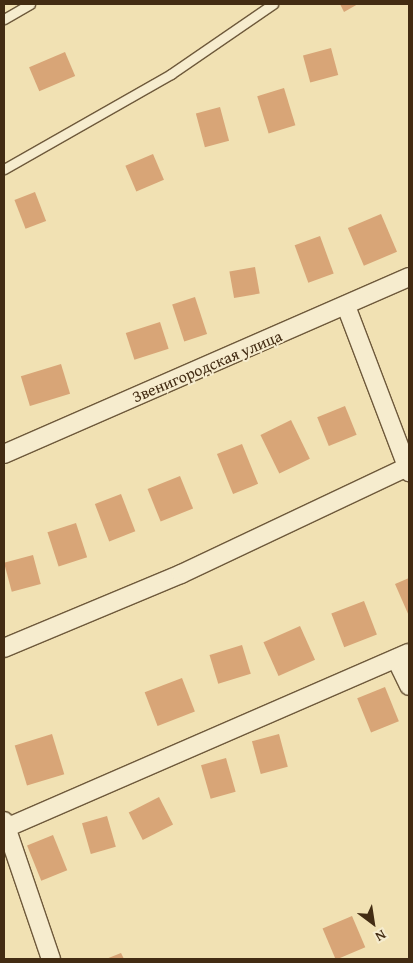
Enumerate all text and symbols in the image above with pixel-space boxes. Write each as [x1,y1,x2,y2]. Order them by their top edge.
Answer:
street label: Звенигородская улица [129,326,285,406]
north arrow [348,898,398,948]
text: N [372,925,390,947]

